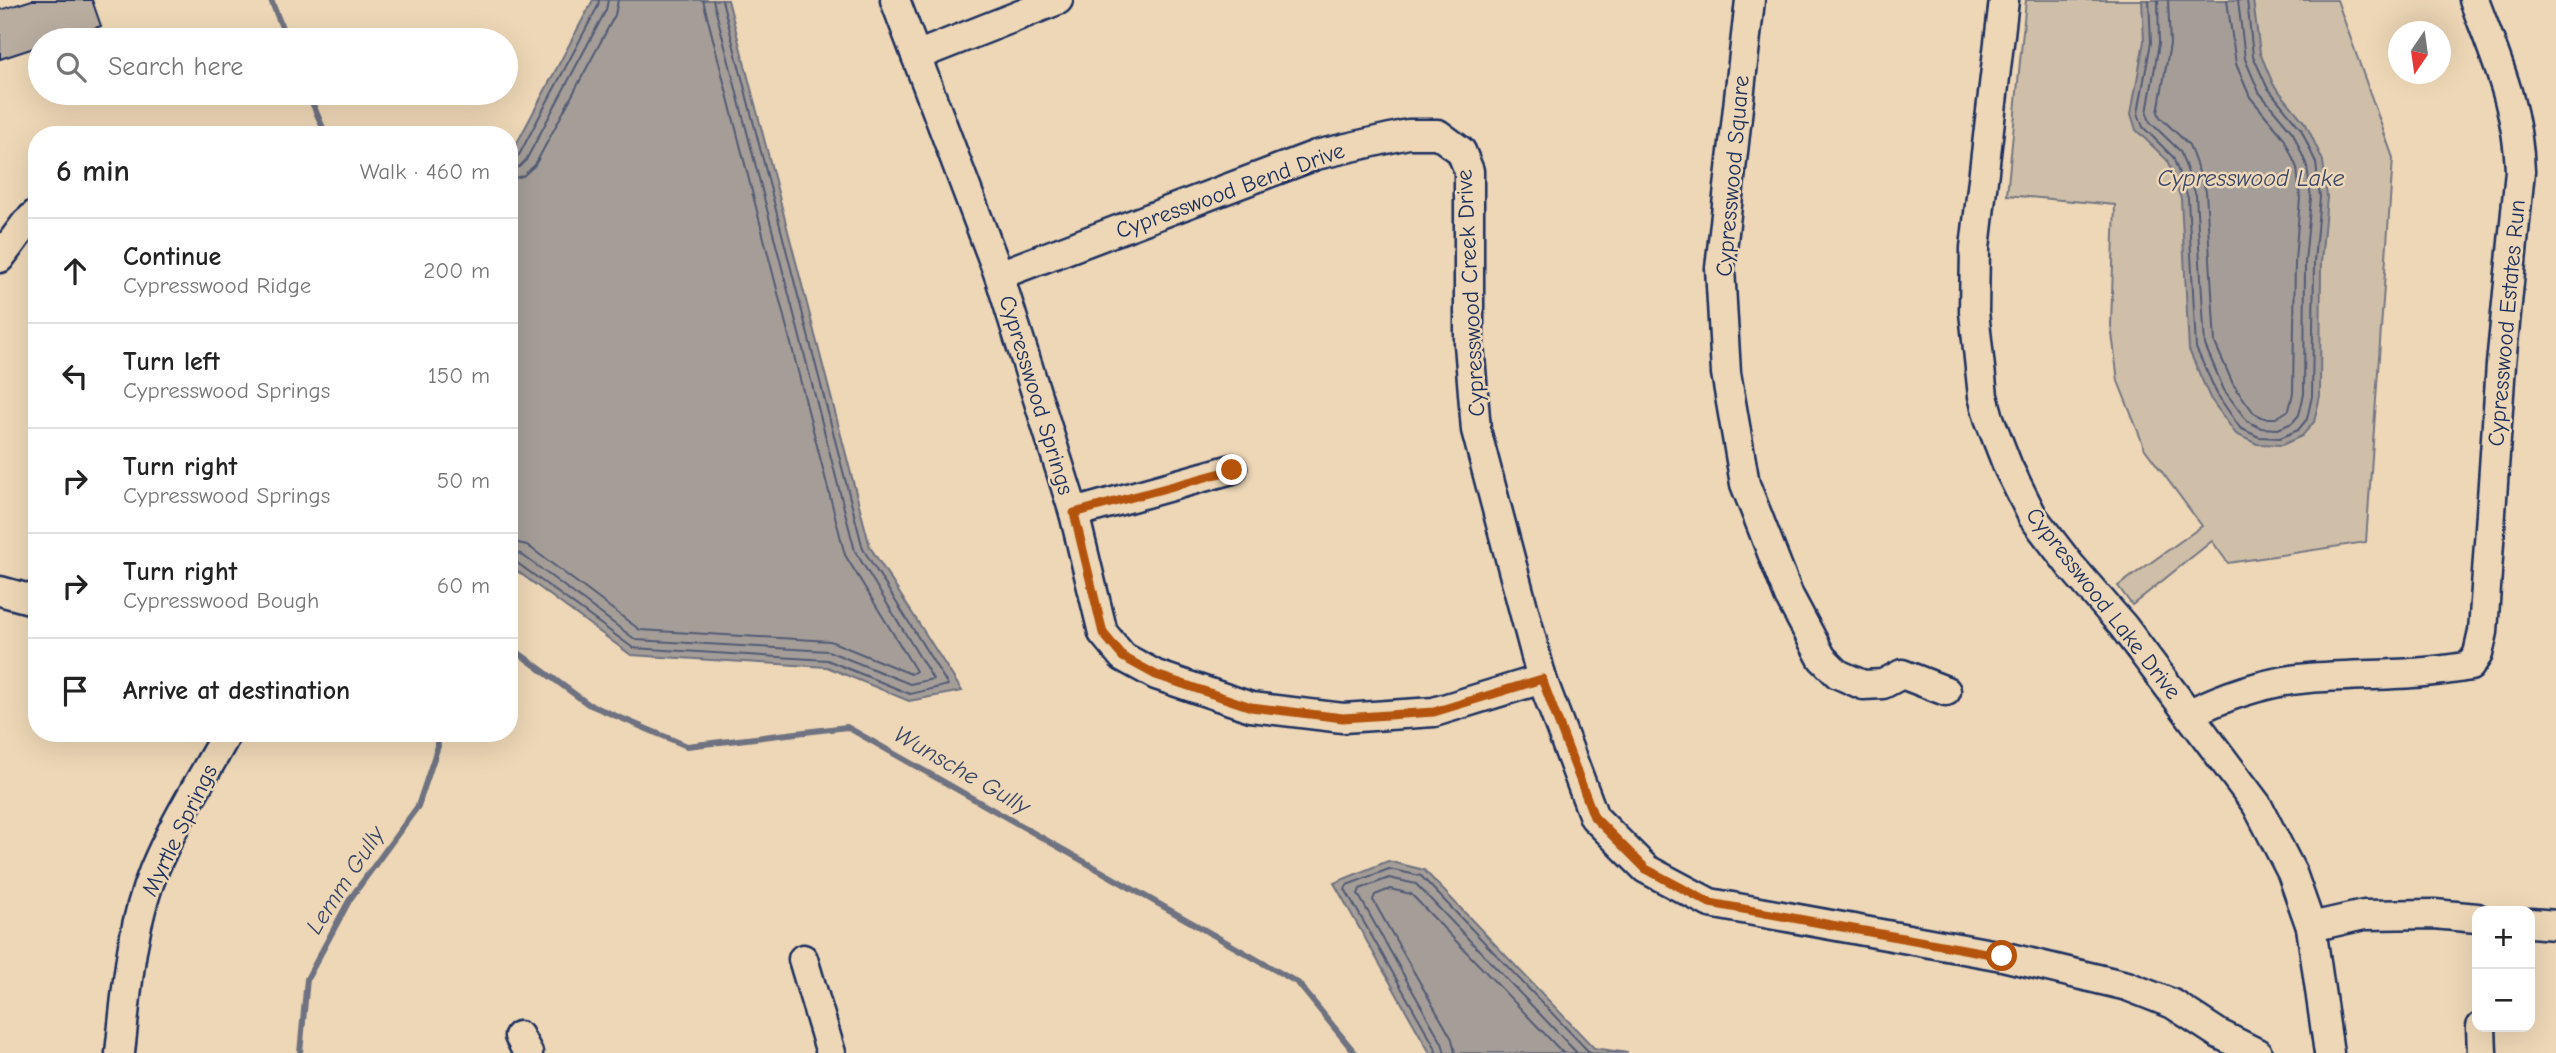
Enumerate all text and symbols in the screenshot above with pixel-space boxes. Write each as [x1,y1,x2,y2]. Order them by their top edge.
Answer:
north arrow [2388,21,2451,84]
search box [28,28,518,105]
icon: search [52,48,90,86]
text: Search here [108,52,243,82]
street label: Cypresswood Square [1710,74,1755,278]
street label: Cypresswood Bend Drive [1112,137,1348,244]
text: 6 min [56,154,130,189]
text: Walk · 460 m [360,158,490,185]
water label: Cypresswood Lake [2157,164,2345,192]
street label: Cypresswood Creek Drive [1451,169,1490,417]
street label: Cypresswood Estates Run [2482,199,2531,448]
text: Continue [123,242,221,272]
icon: ahead [56,252,94,290]
text: 200 m [423,257,490,284]
text: Cypresswood Ridge [123,272,311,299]
street label: Cypresswood Springs [993,292,1080,498]
text: Turn left [123,347,220,377]
icon: left [56,357,94,395]
text: 150 m [428,362,490,389]
text: Cypresswood Springs [123,377,330,404]
text: Turn right [123,452,237,482]
route end [1216,454,1247,485]
icon: right [56,462,94,500]
text: 50 m [437,467,490,494]
text: Cypresswood Springs [123,482,330,509]
street label: Cypresswood Lake Drive [2020,502,2187,705]
text: Turn right [123,557,237,587]
icon: right [56,567,94,605]
text: 60 m [437,572,490,599]
text: Cypresswood Bough [123,587,319,614]
icon: arrive [56,672,94,710]
text: Arrive at destination [123,676,350,706]
water label: Wunsche Gully [889,720,1036,821]
street label: Myrtle Springs [136,760,223,901]
water label: Lemm Gully [300,820,391,939]
map controls [2472,906,2535,1032]
button: + [2472,906,2535,969]
route start [1986,940,2017,971]
button: − [2472,969,2535,1032]

